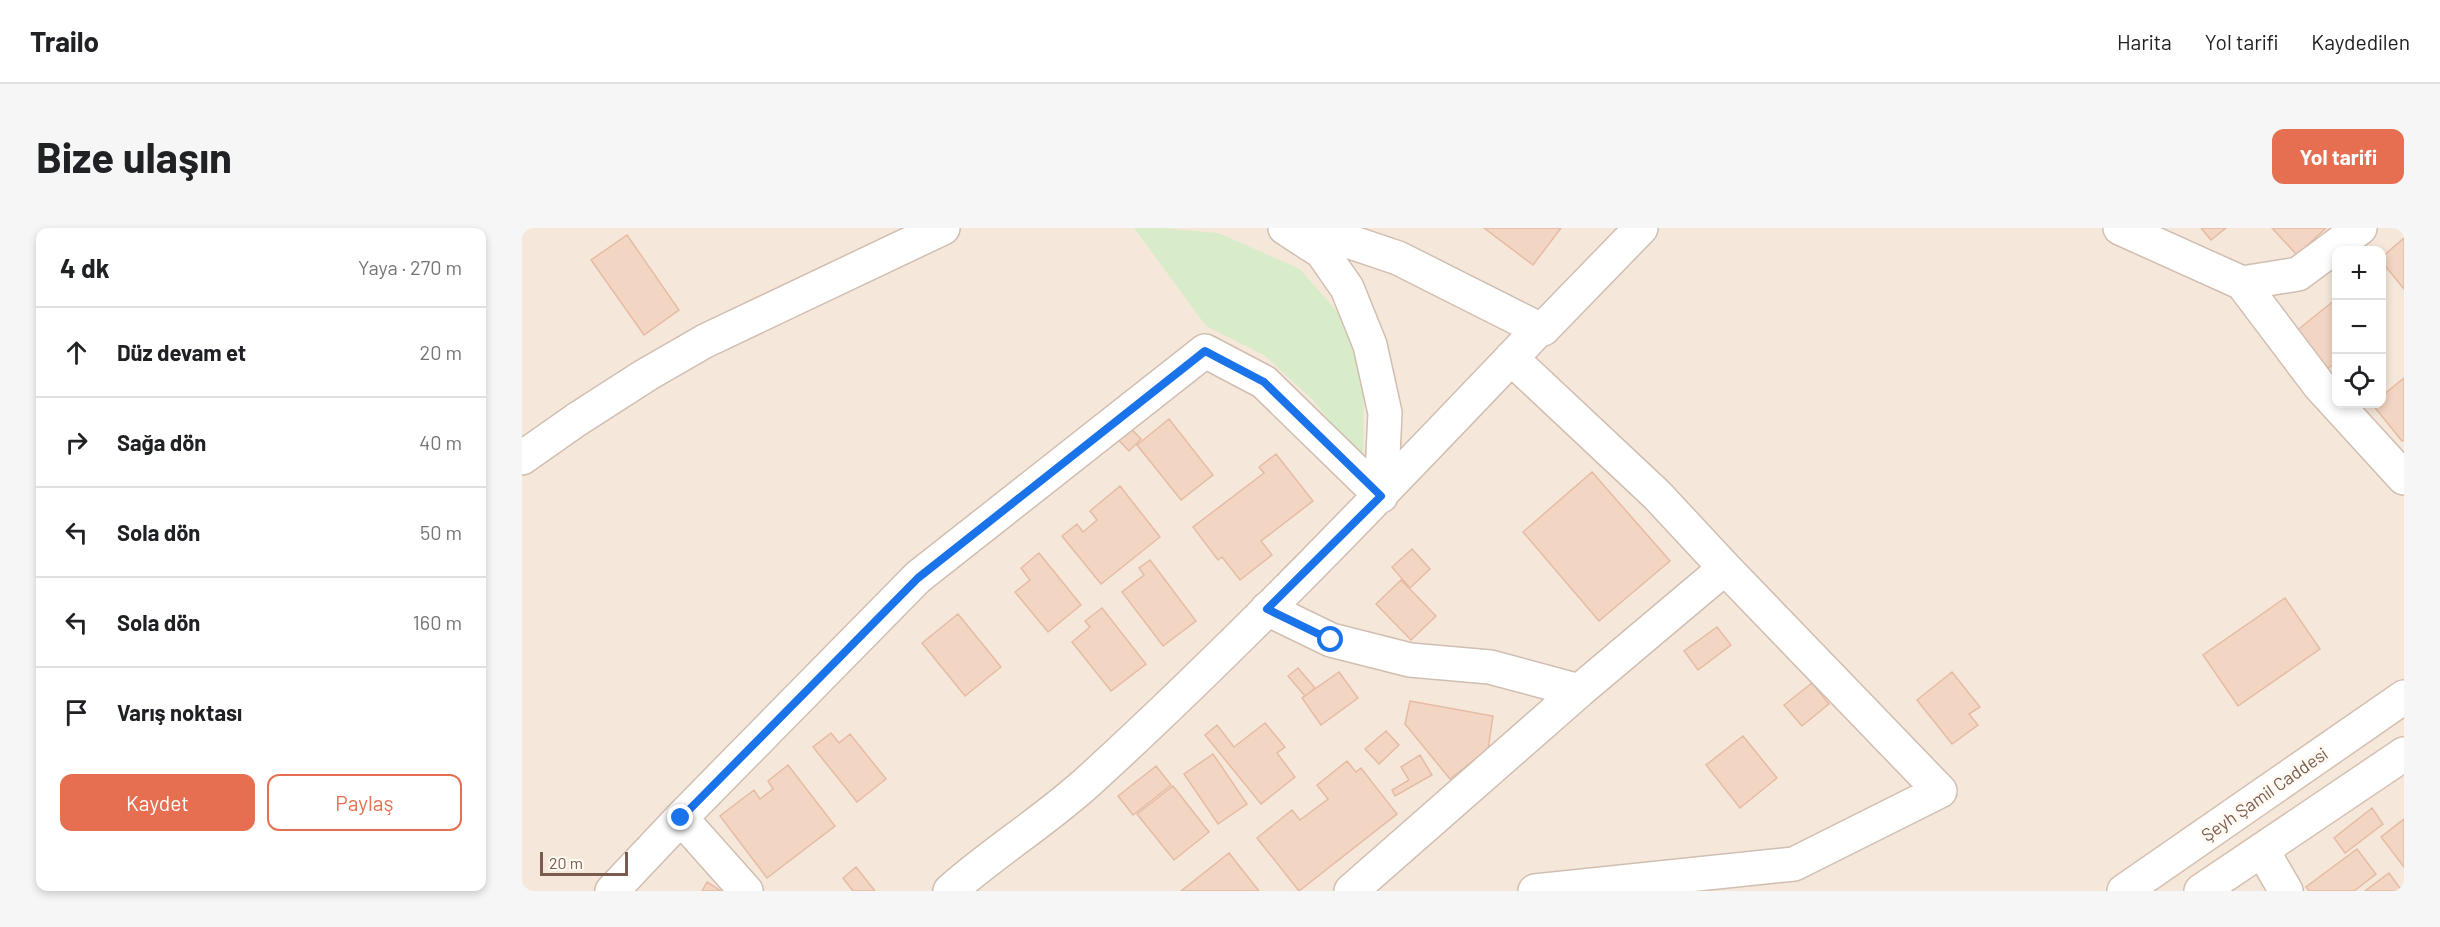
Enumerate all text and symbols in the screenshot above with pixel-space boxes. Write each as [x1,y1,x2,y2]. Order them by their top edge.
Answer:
text: Trailo [30,24,99,58]
text: Harita [2117,29,2172,54]
text: Yol tarifi [2205,29,2278,54]
text: Kaydedilen [2311,29,2410,54]
button: Yol tarifi [2272,129,2404,184]
text: Bize ulaşın [36,131,232,181]
map controls [2332,246,2386,408]
button: + [2332,246,2386,300]
text: 4 dk [60,252,110,283]
text: Yaya · 270 m [358,255,462,279]
button: − [2332,300,2386,354]
icon: ahead [60,336,93,369]
text: Düz devam et [117,339,246,365]
text: 20 m [419,340,462,364]
button: locate [2332,354,2386,408]
icon: right [60,426,93,459]
text: Sağa dön [117,429,206,455]
text: 40 m [419,430,462,454]
icon: left [60,516,93,549]
text: Sola dön [117,519,200,545]
text: 50 m [420,520,462,544]
icon: left [60,606,93,639]
text: Sola dön [117,609,200,635]
text: 160 m [413,610,462,634]
route start [1317,626,1343,652]
icon: arrive [60,696,93,729]
text: Varış noktası [117,699,242,725]
street label: Şeyh Şamil Caddesi [2197,742,2331,846]
button: Kaydet [60,774,255,831]
button: Paylaş [267,774,462,831]
route end [667,804,693,830]
scale bar [540,849,628,876]
text: 20 m [549,853,583,872]

